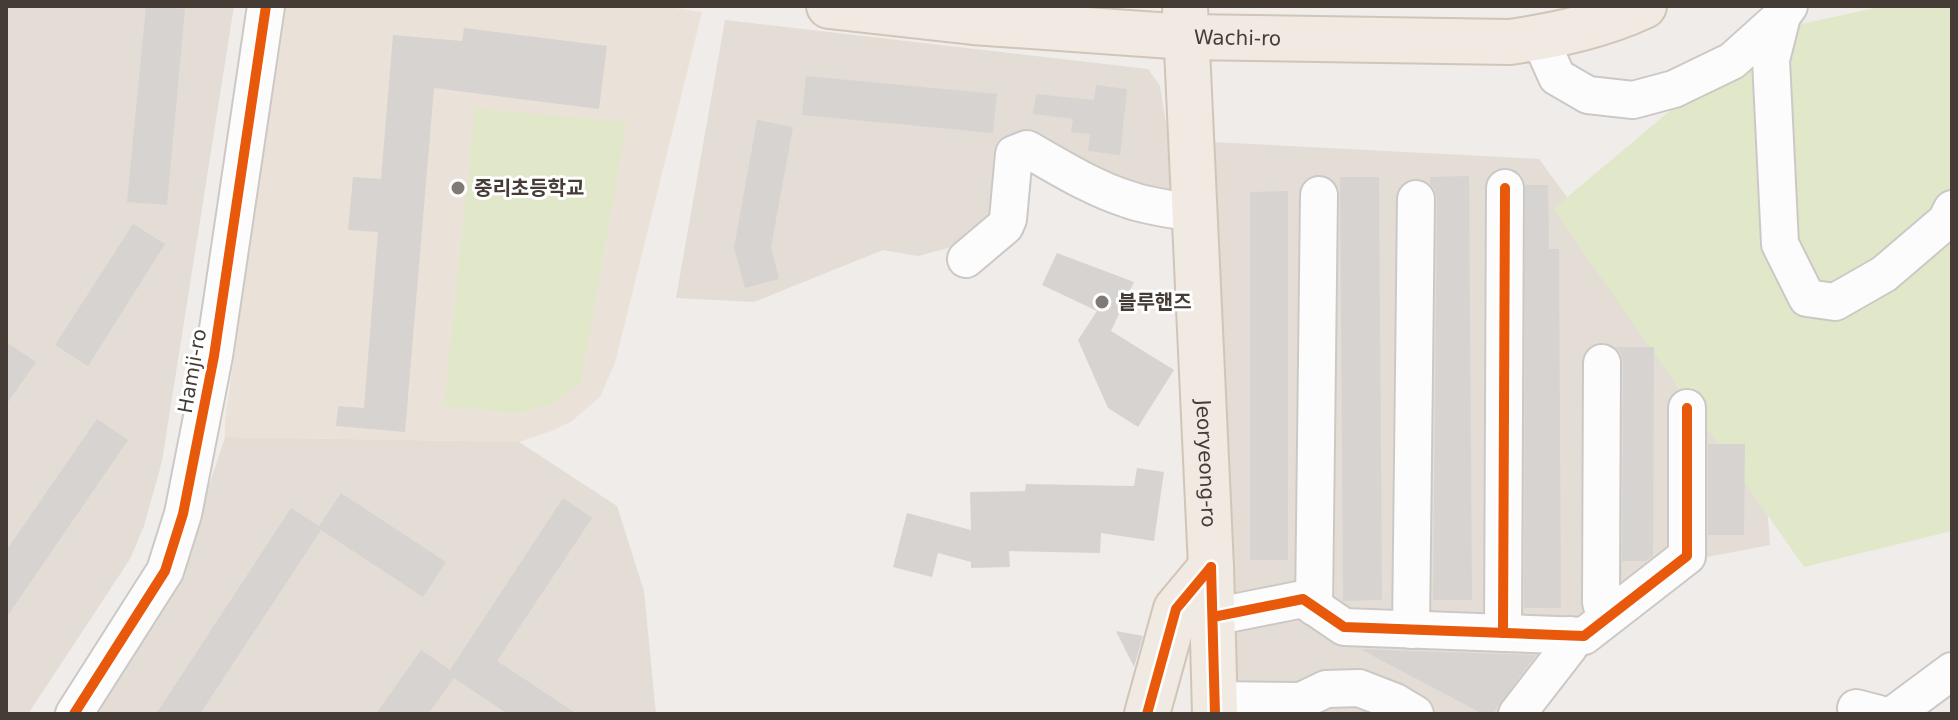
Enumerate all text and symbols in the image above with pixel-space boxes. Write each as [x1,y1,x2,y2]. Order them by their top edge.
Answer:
street label: Wachi-ro [1194,25,1281,50]
place label: 중리초등학교 [474,176,584,200]
marker: 중리초등학교 [449,179,467,197]
place label: 블루핸즈 [1118,290,1192,314]
marker: 블루핸즈 [1093,293,1111,311]
street label: Hamji-ro [173,327,211,415]
street label: Jeoryeong-ro [1191,397,1221,528]

